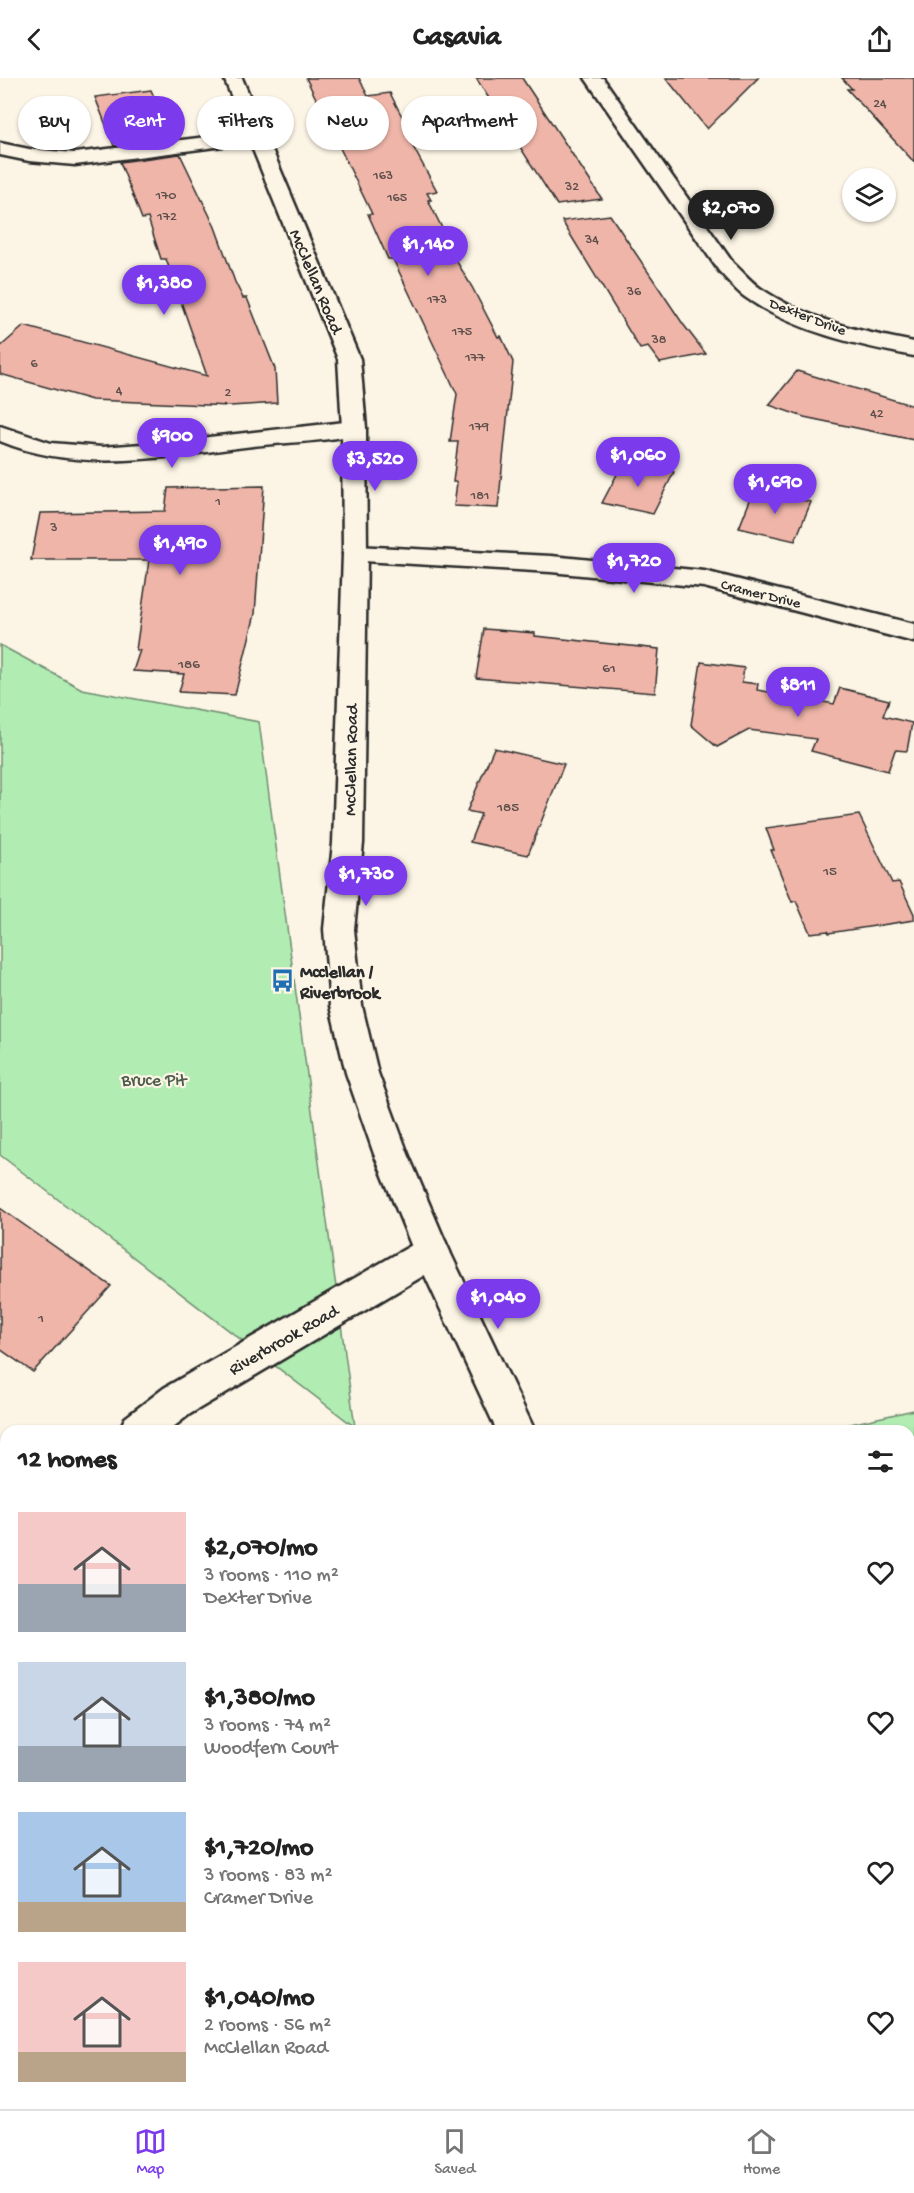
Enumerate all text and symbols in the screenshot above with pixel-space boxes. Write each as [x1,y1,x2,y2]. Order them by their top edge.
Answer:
icon: back [18,23,51,56]
text: Casavia [413,23,501,55]
icon: share [863,23,896,56]
chip: Buy [18,96,91,150]
chip: Rent [103,96,185,150]
chip: Filters [197,96,294,150]
chip: New [306,96,389,150]
chip: Apartment [401,96,537,150]
house number: 24 [873,96,887,113]
house number: 163 [372,168,393,185]
map controls [842,168,896,222]
button: layers [842,168,896,222]
house number: 32 [564,179,579,196]
house number: 170 [155,188,176,205]
house number: 165 [386,190,407,207]
pin: $2,070 [682,190,780,241]
text: $2,070 [702,198,760,221]
house number: 172 [156,209,177,226]
street label: McClellan Road [283,226,347,339]
pin: $1,140 [379,226,477,277]
house number: 34 [584,232,599,249]
text: $1,140 [402,234,454,257]
pin: $1,380 [115,265,213,316]
text: $1,380 [136,273,192,296]
house number: 36 [626,284,642,301]
house number: 173 [426,292,447,309]
street label: Dexter Drive [765,295,848,341]
house number: 175 [451,324,472,341]
house number: 38 [651,332,667,349]
house number: 177 [464,350,486,367]
house number: 6 [30,356,38,373]
house number: 4 [116,383,123,400]
house number: 2 [225,385,232,402]
house number: 42 [870,406,884,423]
pin: $900 [136,418,208,469]
house number: 179 [468,419,489,436]
text: $900 [151,426,193,449]
pin: $1,060 [589,437,687,488]
pin: $3,520 [326,441,424,492]
text: $1,060 [610,445,666,468]
text: $3,520 [346,449,404,472]
pin: $1,690 [726,464,824,515]
text: $1,690 [748,472,802,495]
house number: 181 [470,488,489,505]
house number: 1 [214,494,221,511]
house number: 3 [49,520,58,537]
pin: $1,490 [131,525,229,576]
text: $1,490 [153,533,207,556]
pin: $1,720 [585,543,683,594]
text: $1,720 [607,551,661,574]
street label: Cramer Drive [719,576,803,614]
house number: 186 [177,656,200,674]
house number: 61 [602,660,616,678]
pin: $811 [762,667,834,718]
text: $811 [780,675,816,698]
street label: McClellan Road [341,703,364,816]
house number: 185 [496,799,519,817]
pin: $1,730 [317,856,415,907]
house number: 15 [822,863,837,881]
text: $1,730 [338,864,394,887]
place label: Mcclellan / Riverbrook [299,963,381,1005]
bus stop icon: Mcclellan / Riverbrook [269,968,295,994]
park label: Bruce Pit [121,1071,188,1092]
pin: $1,040 [449,1279,547,1330]
text: $1,040 [470,1287,526,1310]
street label: Riverbrook Road [226,1301,344,1381]
house number: 1 [37,1310,44,1328]
icon: filters [864,1445,897,1478]
text: 12 homes [18,1446,116,1477]
text: $2,070/mo [204,1534,318,1565]
icon: home [66,1536,138,1608]
icon: heart [864,1556,897,1589]
text: 3 rooms · 110 m² [204,1565,339,1588]
text: Dexter Drive [204,1588,312,1611]
text: $1,380/mo [204,1684,315,1715]
icon: home [66,1686,138,1758]
icon: heart [864,1706,897,1739]
text: 3 rooms · 74 m² [204,1715,331,1738]
text: Woodfern Court [204,1738,337,1761]
text: $1,720/mo [204,1834,314,1865]
icon: home [66,1836,138,1908]
icon: heart [864,1856,897,1889]
text: 3 rooms · 83 m² [204,1865,332,1888]
text: Cramer Drive [204,1888,313,1911]
text: $1,040/mo [204,1984,314,2015]
icon: home [66,1986,138,2058]
icon: heart [864,2006,897,2039]
text: 2 rooms · 56 m² [204,2015,331,2038]
text: McClellan Road [204,2038,328,2061]
tab: Map [134,2125,167,2180]
tab: Saved [434,2125,475,2180]
tab: Home [743,2125,780,2180]

